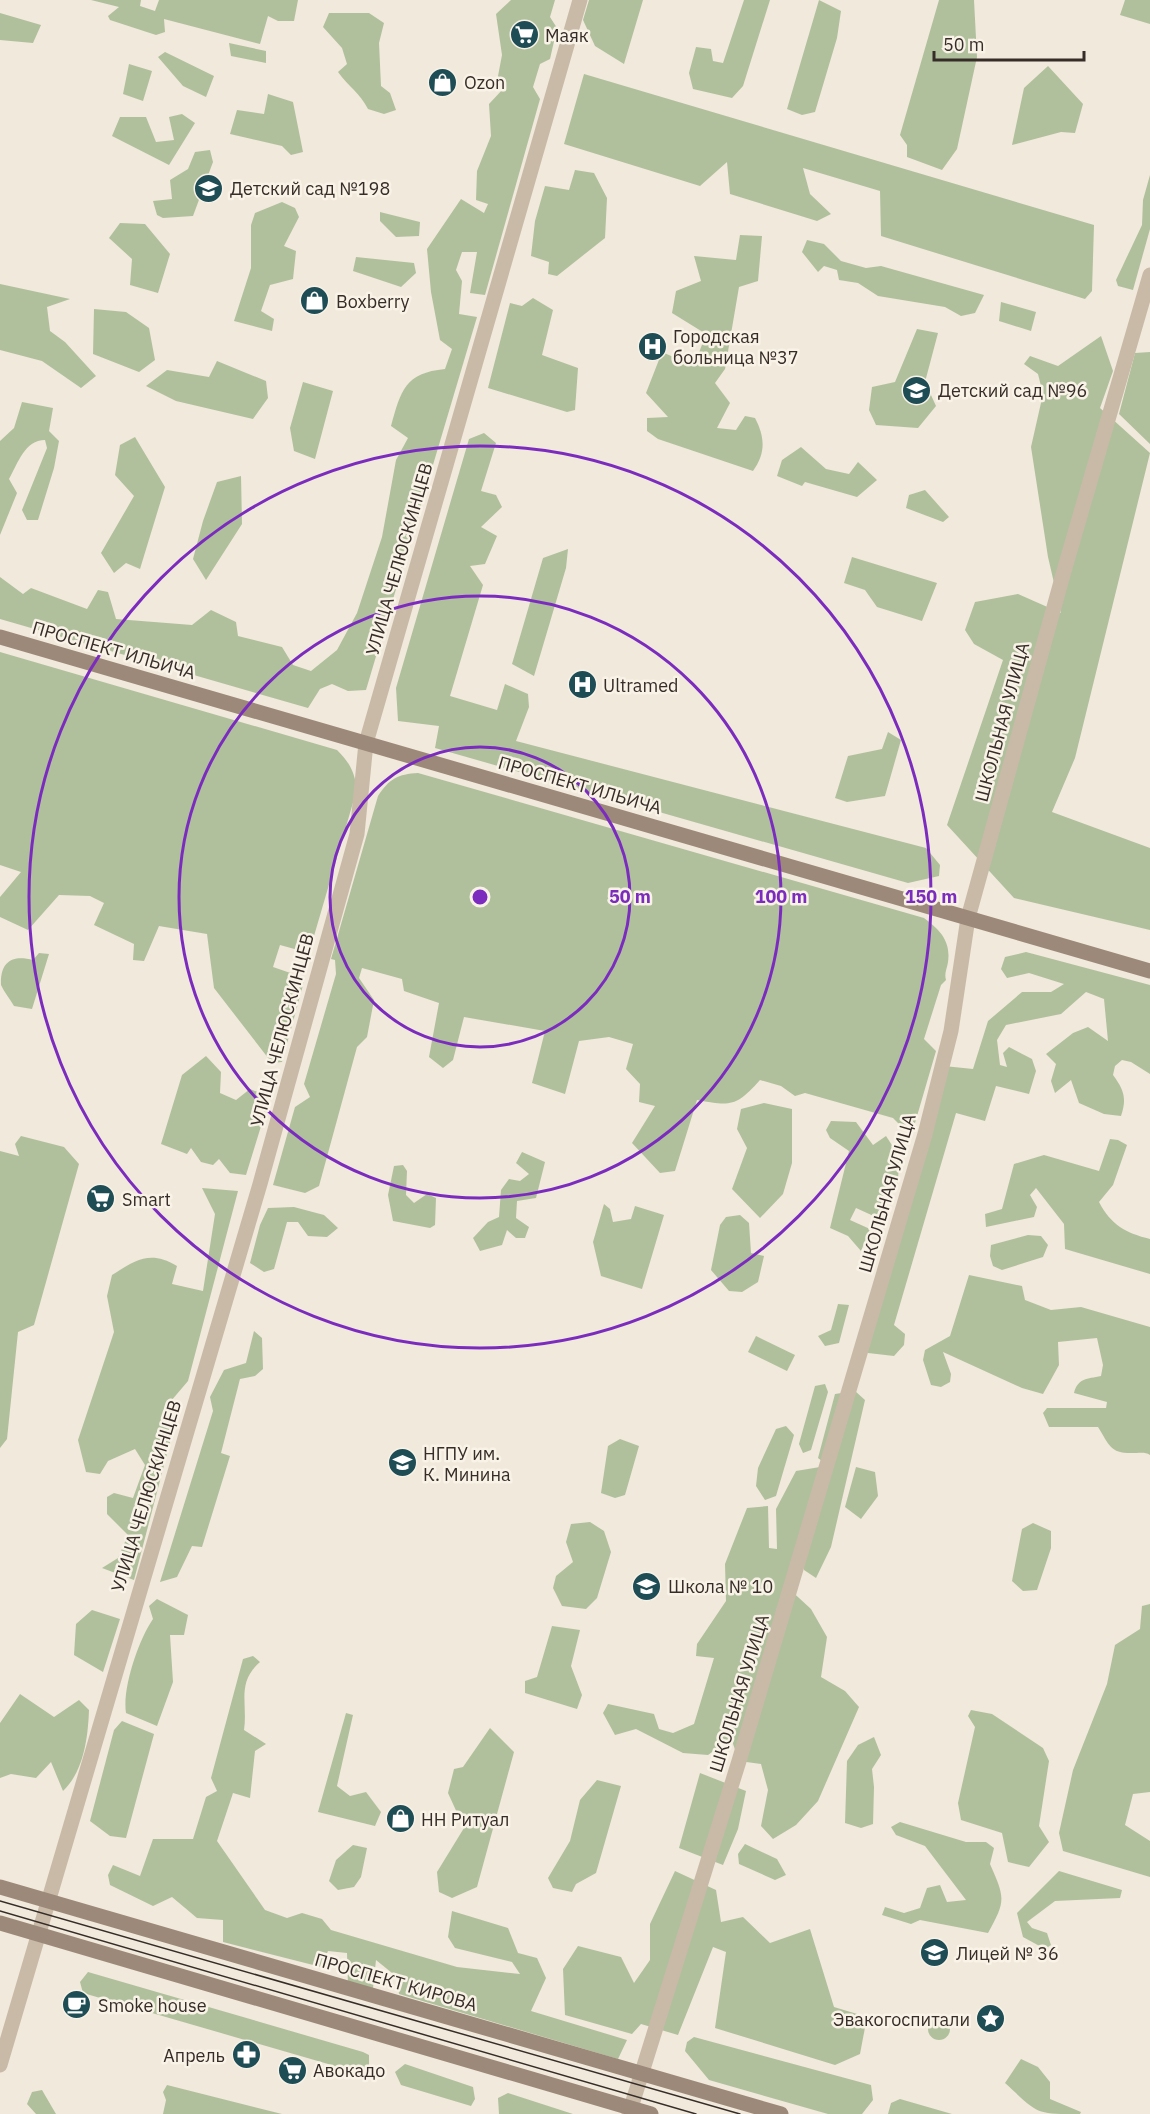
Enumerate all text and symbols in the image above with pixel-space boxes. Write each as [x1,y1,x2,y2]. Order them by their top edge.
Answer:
supermarket icon: Маяк [508,19,540,51]
place label: Маяк [545,24,589,47]
scale bar [934,24,1084,62]
text: 50 m [943,33,985,56]
shop icon: Ozon [427,66,459,98]
place label: Ozon [464,71,505,94]
school or university icon: Детский сад №198 [193,172,225,204]
place label: Детский сад №198 [230,177,390,200]
shop icon: Boxberry [299,285,331,317]
place label: Boxberry [336,290,409,313]
place label: Городская больница №37 [673,325,799,369]
hospital icon: Городская больница №37 [636,330,668,362]
school or university icon: Детский сад №96 [901,374,933,406]
place label: Детский сад №96 [938,379,1087,402]
street label: УЛИЦА ЧЕЛЮСКИНЦЕВ [360,460,438,658]
street label: ПРОСПЕКТ ИЛЬИЧА [30,616,199,684]
street label: ШКОЛЬНАЯ УЛИЦА [970,639,1034,804]
hospital icon: Ultramed [566,669,598,701]
place label: Ultramed [603,674,679,697]
street label: ПРОСПЕКТ ИЛЬИЧА [496,751,665,819]
text: 50 m [609,885,651,908]
text: 100 m [755,885,807,908]
text: 150 m [905,885,957,908]
centre of rings [470,887,490,907]
street label: УЛИЦА ЧЕЛЮСКИНЦЕВ [245,931,319,1129]
street label: ШКОЛЬНАЯ УЛИЦА [853,1110,921,1275]
supermarket icon: Smart [85,1183,117,1215]
place label: Smart [122,1188,171,1211]
street label: УЛИЦА ЧЕЛЮСКИНЦЕВ [106,1397,186,1595]
place label: НГПУ им. К. Минина [423,1442,511,1486]
school or university icon: НГПУ им. К. Минина [386,1447,418,1479]
school or university icon: Школа № 10 [631,1570,663,1602]
place label: Школа № 10 [668,1575,773,1598]
street label: ШКОЛЬНАЯ УЛИЦА [704,1611,774,1775]
shop icon: НН Ритуал [384,1803,416,1835]
place label: НН Ритуал [421,1808,510,1831]
school or university icon: Лицей № 36 [919,1937,951,1969]
place label: Лицей № 36 [956,1942,1059,1965]
street label: ПРОСПЕКТ КИРОВА [312,1948,480,2016]
cafe icon: Smoke house [61,1989,93,2021]
place label: Smoke house [98,1994,207,2017]
place icon: Эвакогоспитали [975,2003,1007,2035]
place label: Эвакогоспитали [833,2008,970,2031]
pharmacy icon: Апрель [230,2039,262,2071]
place label: Апрель [163,2044,225,2067]
supermarket icon: Авокадо [276,2054,308,2086]
place label: Авокадо [313,2059,385,2082]

